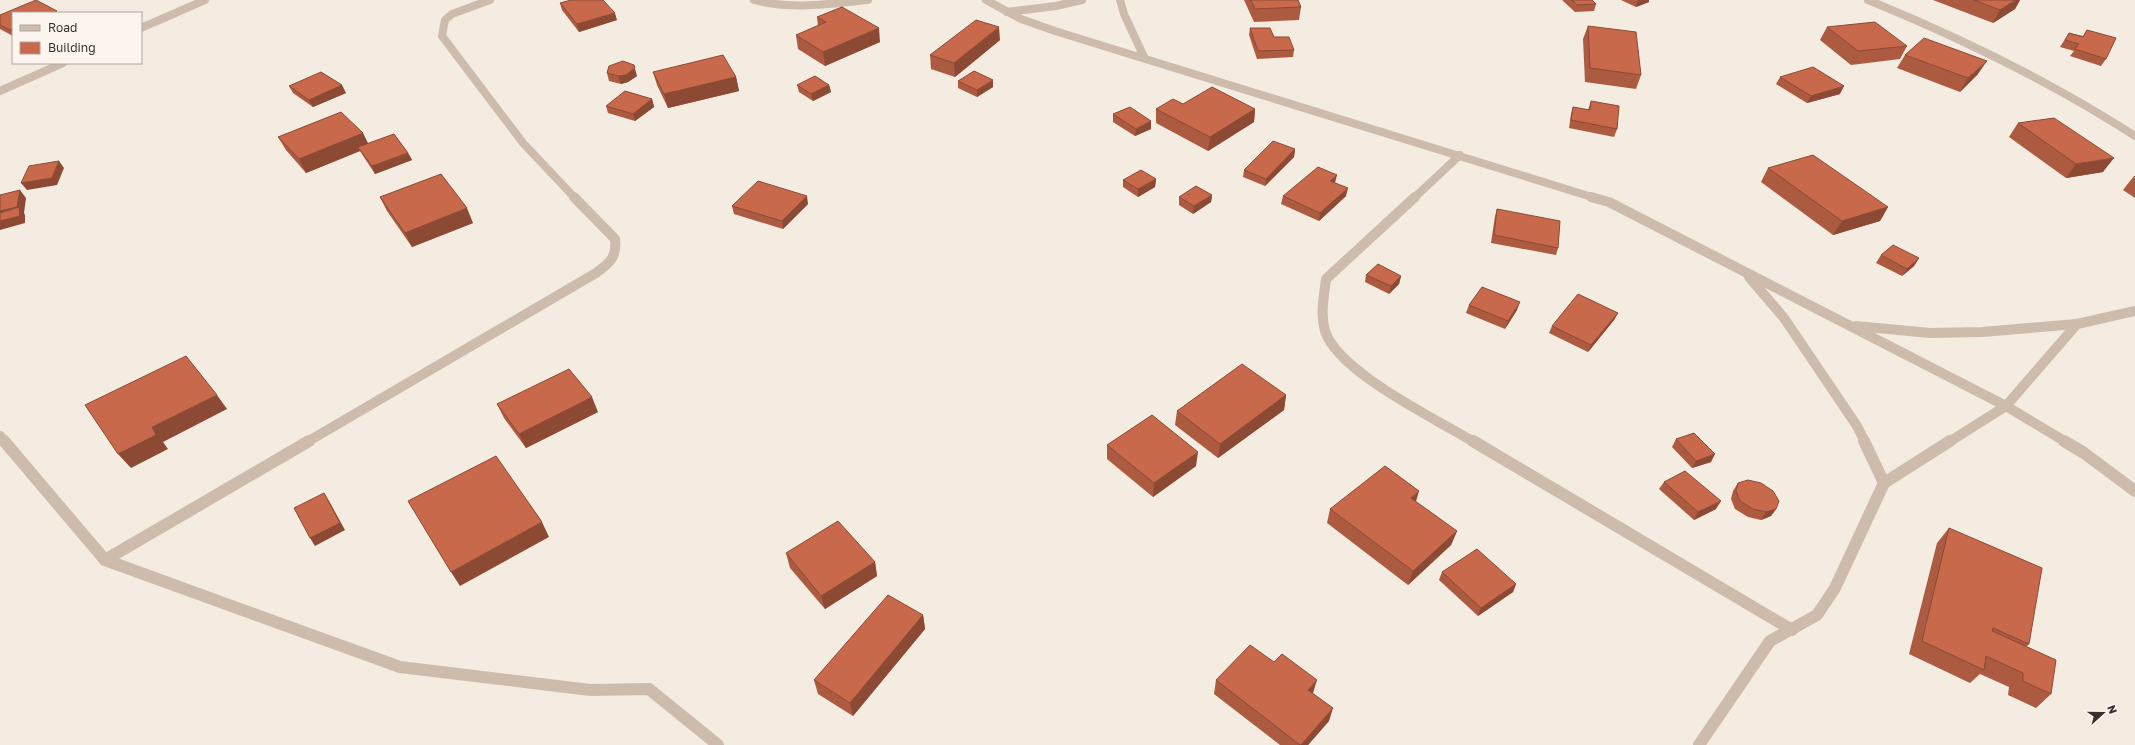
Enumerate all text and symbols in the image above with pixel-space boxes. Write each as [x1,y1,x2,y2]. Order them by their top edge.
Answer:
legend [12,12,142,64]
text: Road [48,20,77,35]
text: Building [48,40,96,55]
north arrow [2083,693,2123,733]
text: N [2105,703,2120,715]

